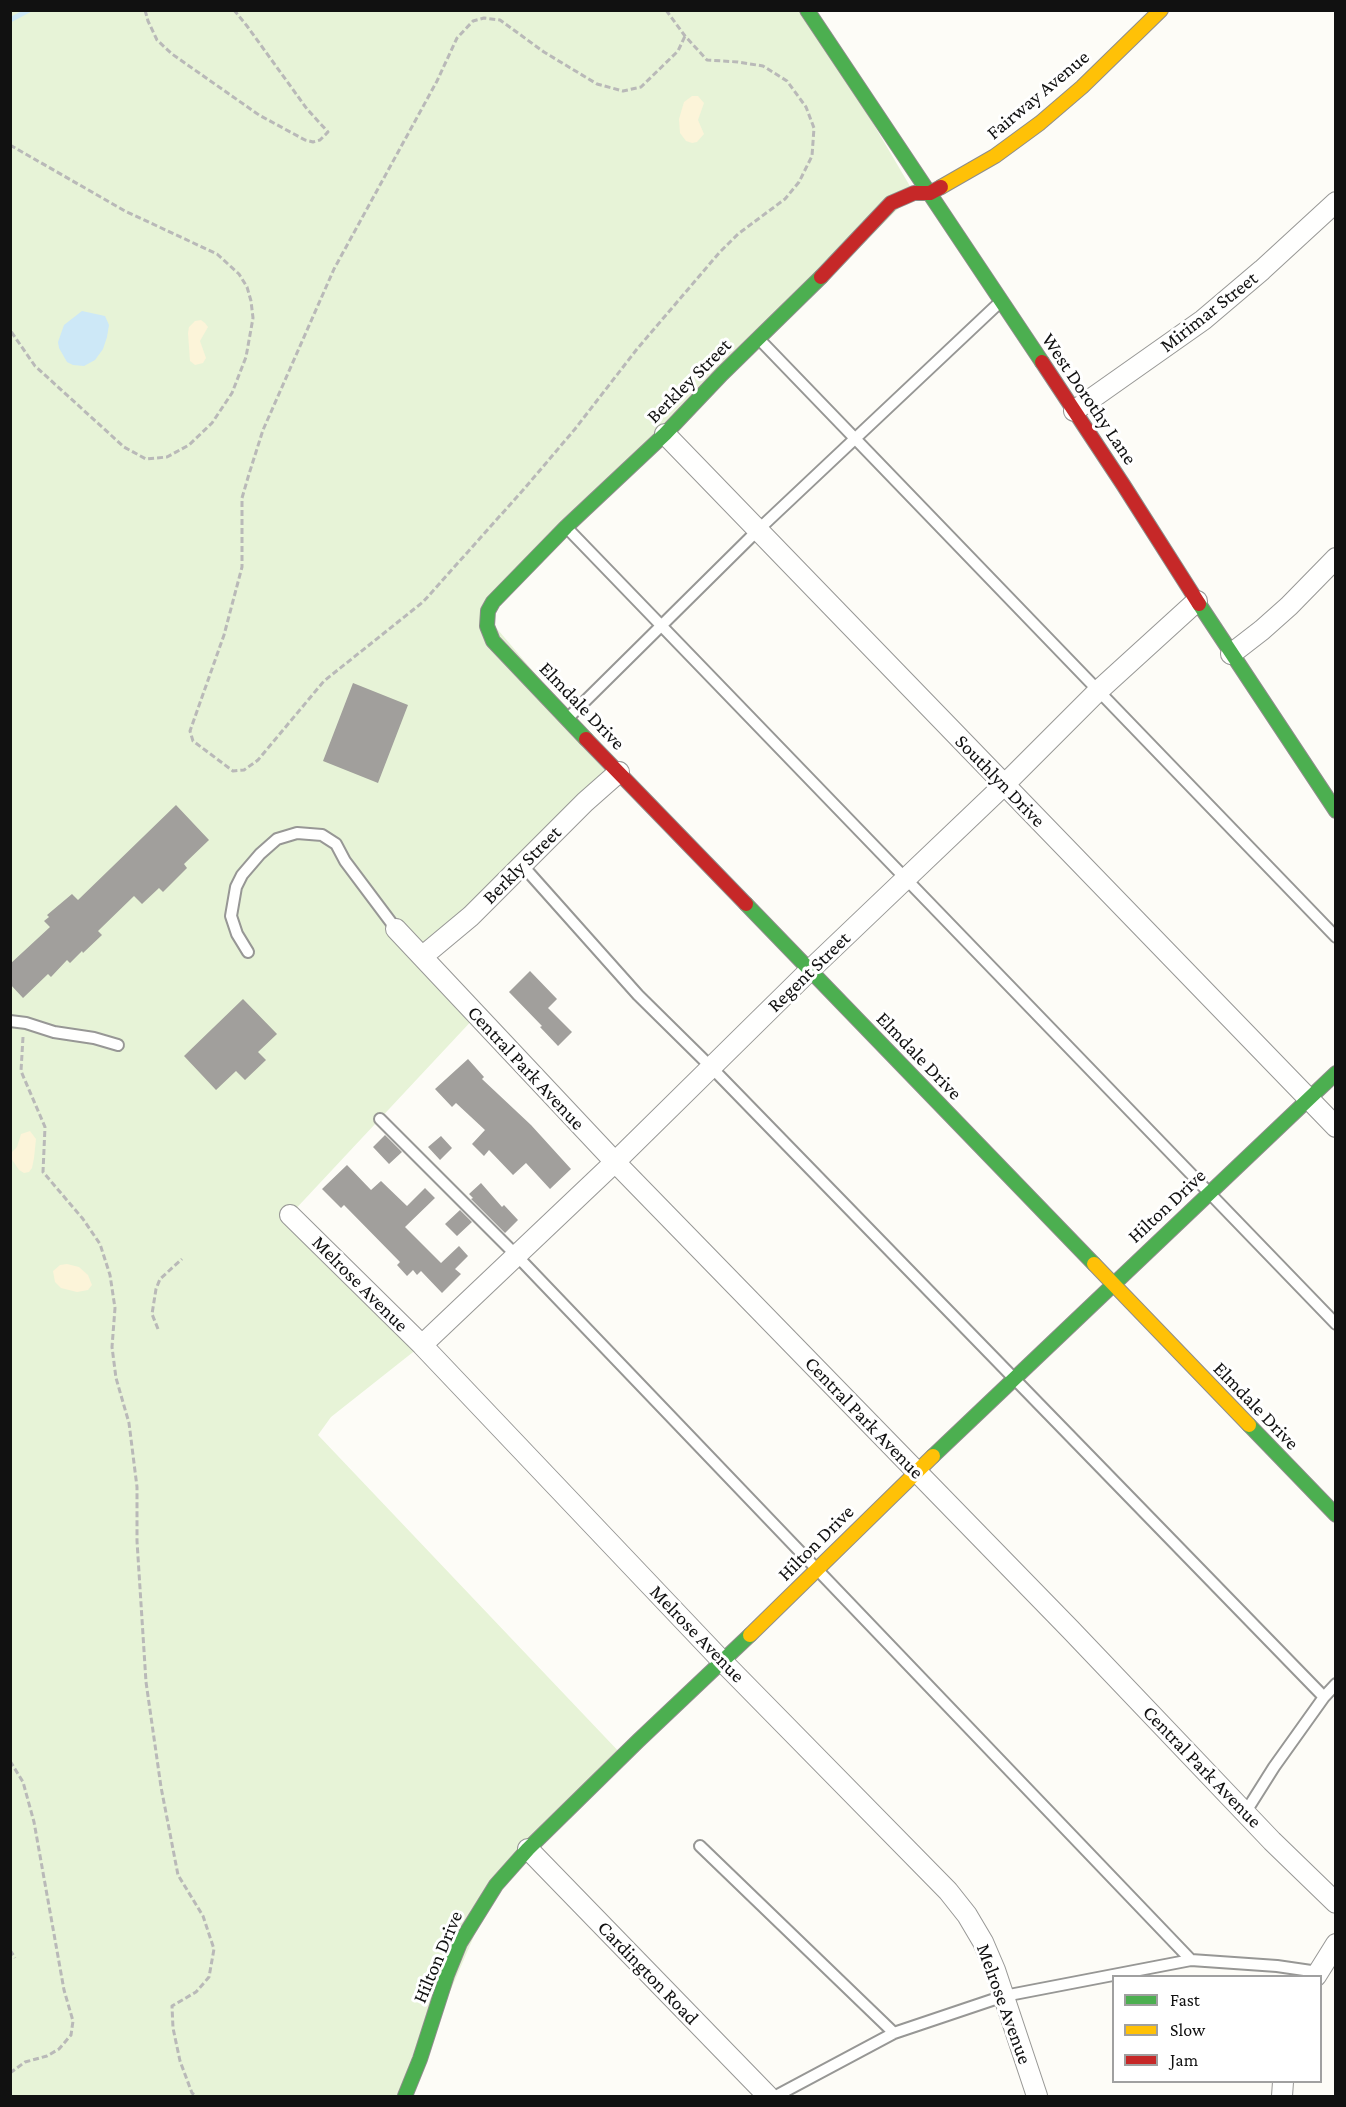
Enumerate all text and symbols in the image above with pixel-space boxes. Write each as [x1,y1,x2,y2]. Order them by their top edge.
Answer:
street label: Fairway Avenue [982,45,1094,145]
street label: Mirimar Street [1155,266,1263,358]
street label: West Dorothy Lane [1036,329,1142,469]
street label: Berkley Street [642,334,736,428]
street label: Elmdale Drive [534,657,630,755]
street label: Southlyn Drive [950,730,1050,832]
street label: Berkly Street [478,821,566,909]
street label: Regent Street [763,927,855,1017]
street label: Central Park Avenue [462,1001,590,1135]
street label: Elmdale Drive [871,1007,967,1105]
street label: Hilton Drive [1123,1164,1211,1248]
street label: Melrose Avenue [307,1231,413,1337]
street label: Central Park Avenue [799,1352,929,1484]
street label: Elmdale Drive [1208,1357,1304,1455]
street label: Hilton Drive [773,1500,859,1586]
street label: Melrose Avenue [644,1580,750,1688]
street label: Central Park Avenue [1137,1701,1267,1833]
street label: Hilton Drive [408,1907,468,2007]
street label: Cardington Road [592,1916,704,2030]
street label: Melrose Avenue [971,1940,1037,2068]
legend [1112,1975,1322,2083]
text: Fast [1170,1990,1200,2010]
text: Slow [1170,2020,1205,2040]
text: Jam [1170,2050,1198,2070]

